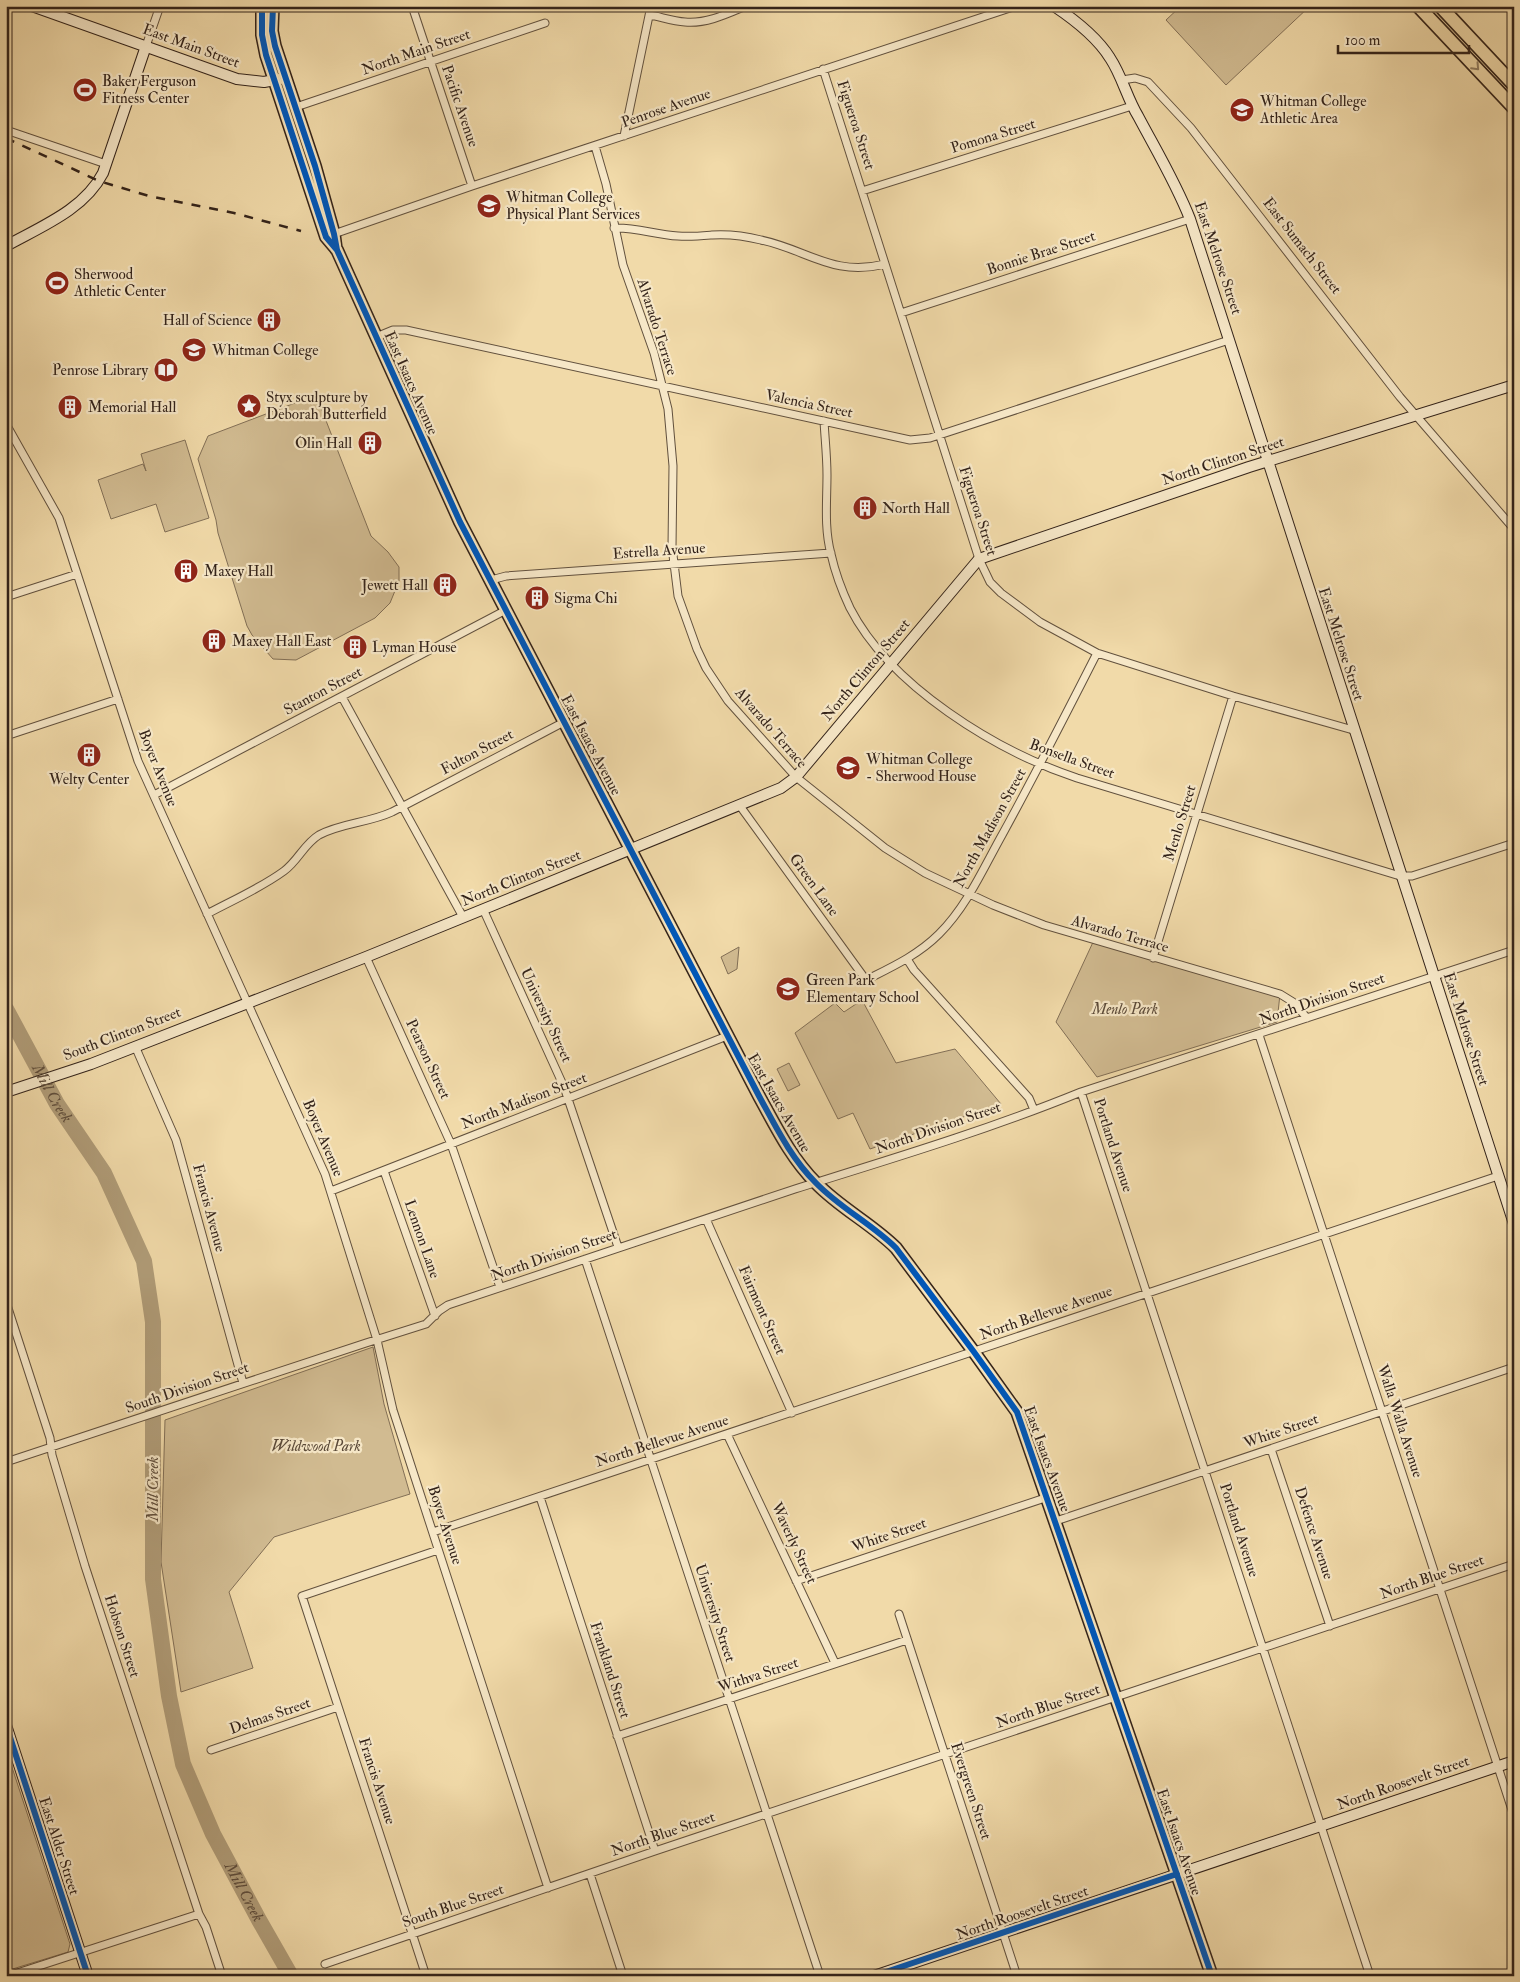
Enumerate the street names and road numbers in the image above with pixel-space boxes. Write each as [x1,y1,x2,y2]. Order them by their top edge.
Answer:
street label: East Main Street [140,20,242,72]
street label: North Main Street [359,25,473,79]
street label: Pacific Avenue [437,62,483,150]
street label: Figueroa Street [833,78,879,172]
street label: Penrose Avenue [619,84,713,132]
street label: Pomona Street [948,114,1038,158]
street label: East Sumach Street [1258,194,1346,298]
street label: East Melrose Street [1190,199,1246,317]
street label: Bonnie Brae Street [984,226,1098,279]
street label: Alvarado Terrace [632,275,682,378]
street label: East Isaacs Avenue [380,328,442,438]
street label: Valencia Street [764,385,855,423]
street label: North Clinton Street [1160,432,1287,490]
street label: Figueroa Street [955,464,1001,558]
street label: Estrella Avenue [612,538,706,564]
street label: East Melrose Street [1314,585,1368,703]
street label: North Clinton Street [818,615,914,725]
street label: Stanton Street [281,662,366,720]
street label: Alvarado Terrace [730,683,811,772]
street label: East Isaacs Avenue [556,691,626,799]
street label: Fulton Street [437,725,517,779]
street label: Boyer Avenue [134,726,182,810]
street label: Bonsella Street [1027,735,1117,783]
street label: North Madison Street [949,765,1031,891]
street label: Menlo Street [1159,783,1201,863]
street label: North Clinton Street [458,845,584,911]
street label: Green Lane [785,850,843,920]
street label: Alvarado Terrace [1068,911,1171,957]
street label: University Street [516,965,576,1065]
street label: North Division Street [1257,969,1387,1029]
street label: East Melrose Street [1439,970,1493,1088]
street label: South Clinton Street [60,1003,184,1065]
street label: Pearson Street [401,1016,455,1102]
street label: East Isaacs Avenue [743,1050,815,1156]
street label: North Madison Street [458,1068,590,1134]
street label: Portland Avenue [1089,1096,1137,1194]
street label: Boyer Avenue [298,1097,348,1179]
street label: North Division Street [873,1098,1003,1158]
street label: Francis Avenue [188,1162,230,1254]
street label: Lennon Lane [400,1197,444,1281]
street label: North Division Street [489,1225,619,1285]
street label: Fairmont Street [734,1263,790,1358]
street label: North Bellevue Avenue [977,1281,1115,1345]
street label: South Division Street [123,1358,251,1418]
street label: Walla Walla Avenue [1372,1361,1427,1480]
street label: East Isaacs Avenue [1019,1403,1075,1515]
street label: White Street [1240,1409,1321,1453]
street label: North Bellevue Avenue [593,1411,731,1471]
street label: Portland Avenue [1215,1481,1263,1579]
street label: Boyer Avenue [423,1483,467,1567]
street label: Defence Avenue [1290,1484,1338,1582]
street label: Waverly Street [766,1498,821,1587]
street label: White Street [848,1513,929,1557]
street label: North Blue Street [1378,1550,1487,1604]
street label: University Street [690,1562,740,1665]
street label: Hobson Street [100,1592,144,1680]
street label: Frankland Street [585,1619,635,1721]
street label: Withva Street [714,1653,801,1697]
street label: North Blue Street [994,1679,1103,1733]
street label: Delmas Street [227,1693,313,1739]
street label: Francis Avenue [354,1735,400,1827]
street label: Evergreen Street [946,1740,996,1842]
street label: North Roosevelt Street [1334,1751,1472,1815]
street label: East Isaacs Avenue [1152,1786,1206,1898]
street label: East Alder Street [34,1795,84,1898]
street label: North Blue Street [609,1807,718,1861]
street label: South Blue Street [400,1880,506,1932]
street label: North Roosevelt Street [953,1881,1091,1945]

